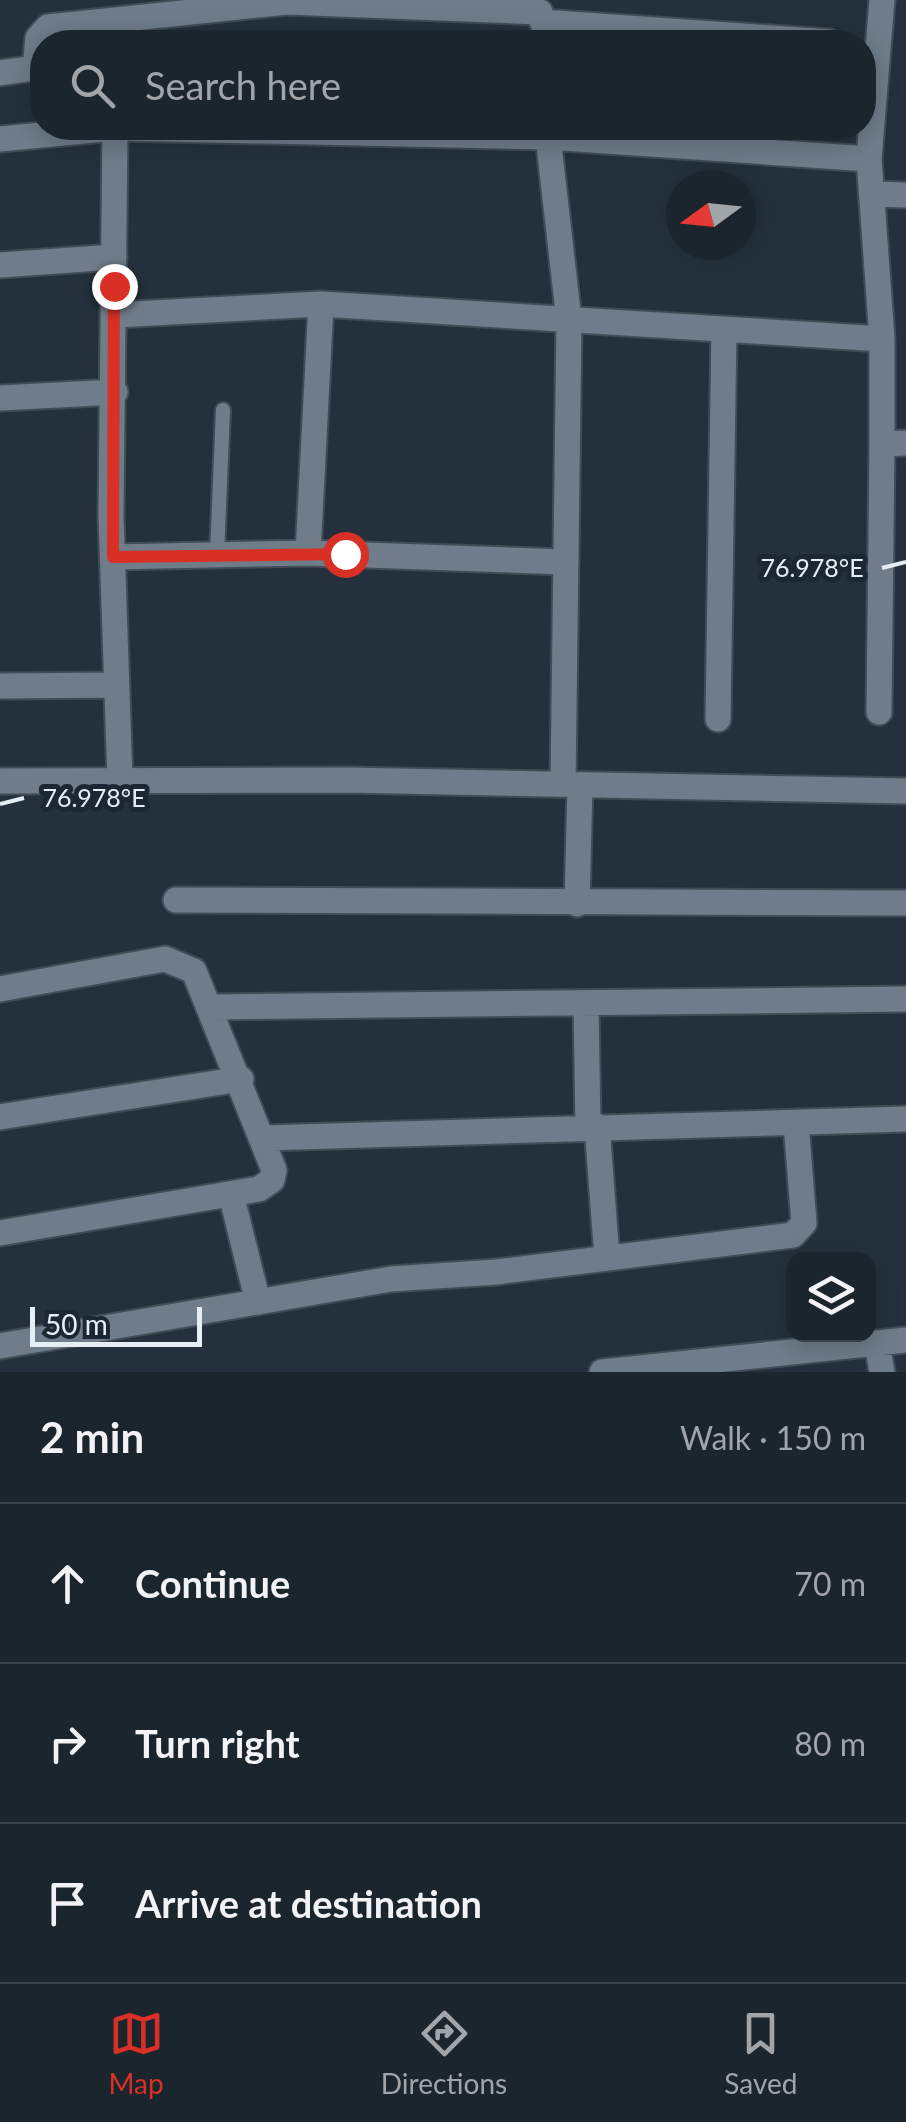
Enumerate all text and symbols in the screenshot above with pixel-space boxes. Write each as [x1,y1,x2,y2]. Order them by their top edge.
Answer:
search box [30,30,876,140]
icon: search [65,58,120,113]
text: Search here [145,62,341,108]
north arrow [666,170,756,260]
route end [92,264,138,310]
route start [323,532,369,578]
text: 76.978°E [760,552,864,582]
text: 76.978°E [42,782,146,812]
map controls [786,1252,876,1342]
button: layers [786,1252,876,1342]
scale bar [30,1302,202,1346]
text: 50 m [45,1307,108,1341]
text: 2 min [40,1412,144,1462]
text: Walk · 150 m [680,1418,866,1457]
icon: ahead [40,1556,95,1611]
text: Continue [135,1560,290,1606]
text: 70 m [794,1564,866,1603]
icon: right [40,1716,95,1771]
text: Turn right [135,1720,300,1766]
text: 80 m [794,1724,866,1763]
icon: arrive [40,1876,95,1931]
text: Arrive at destination [135,1880,482,1926]
tab: Map [109,2006,164,2100]
tab: Directions [381,2006,507,2100]
tab: Saved [724,2006,797,2100]

